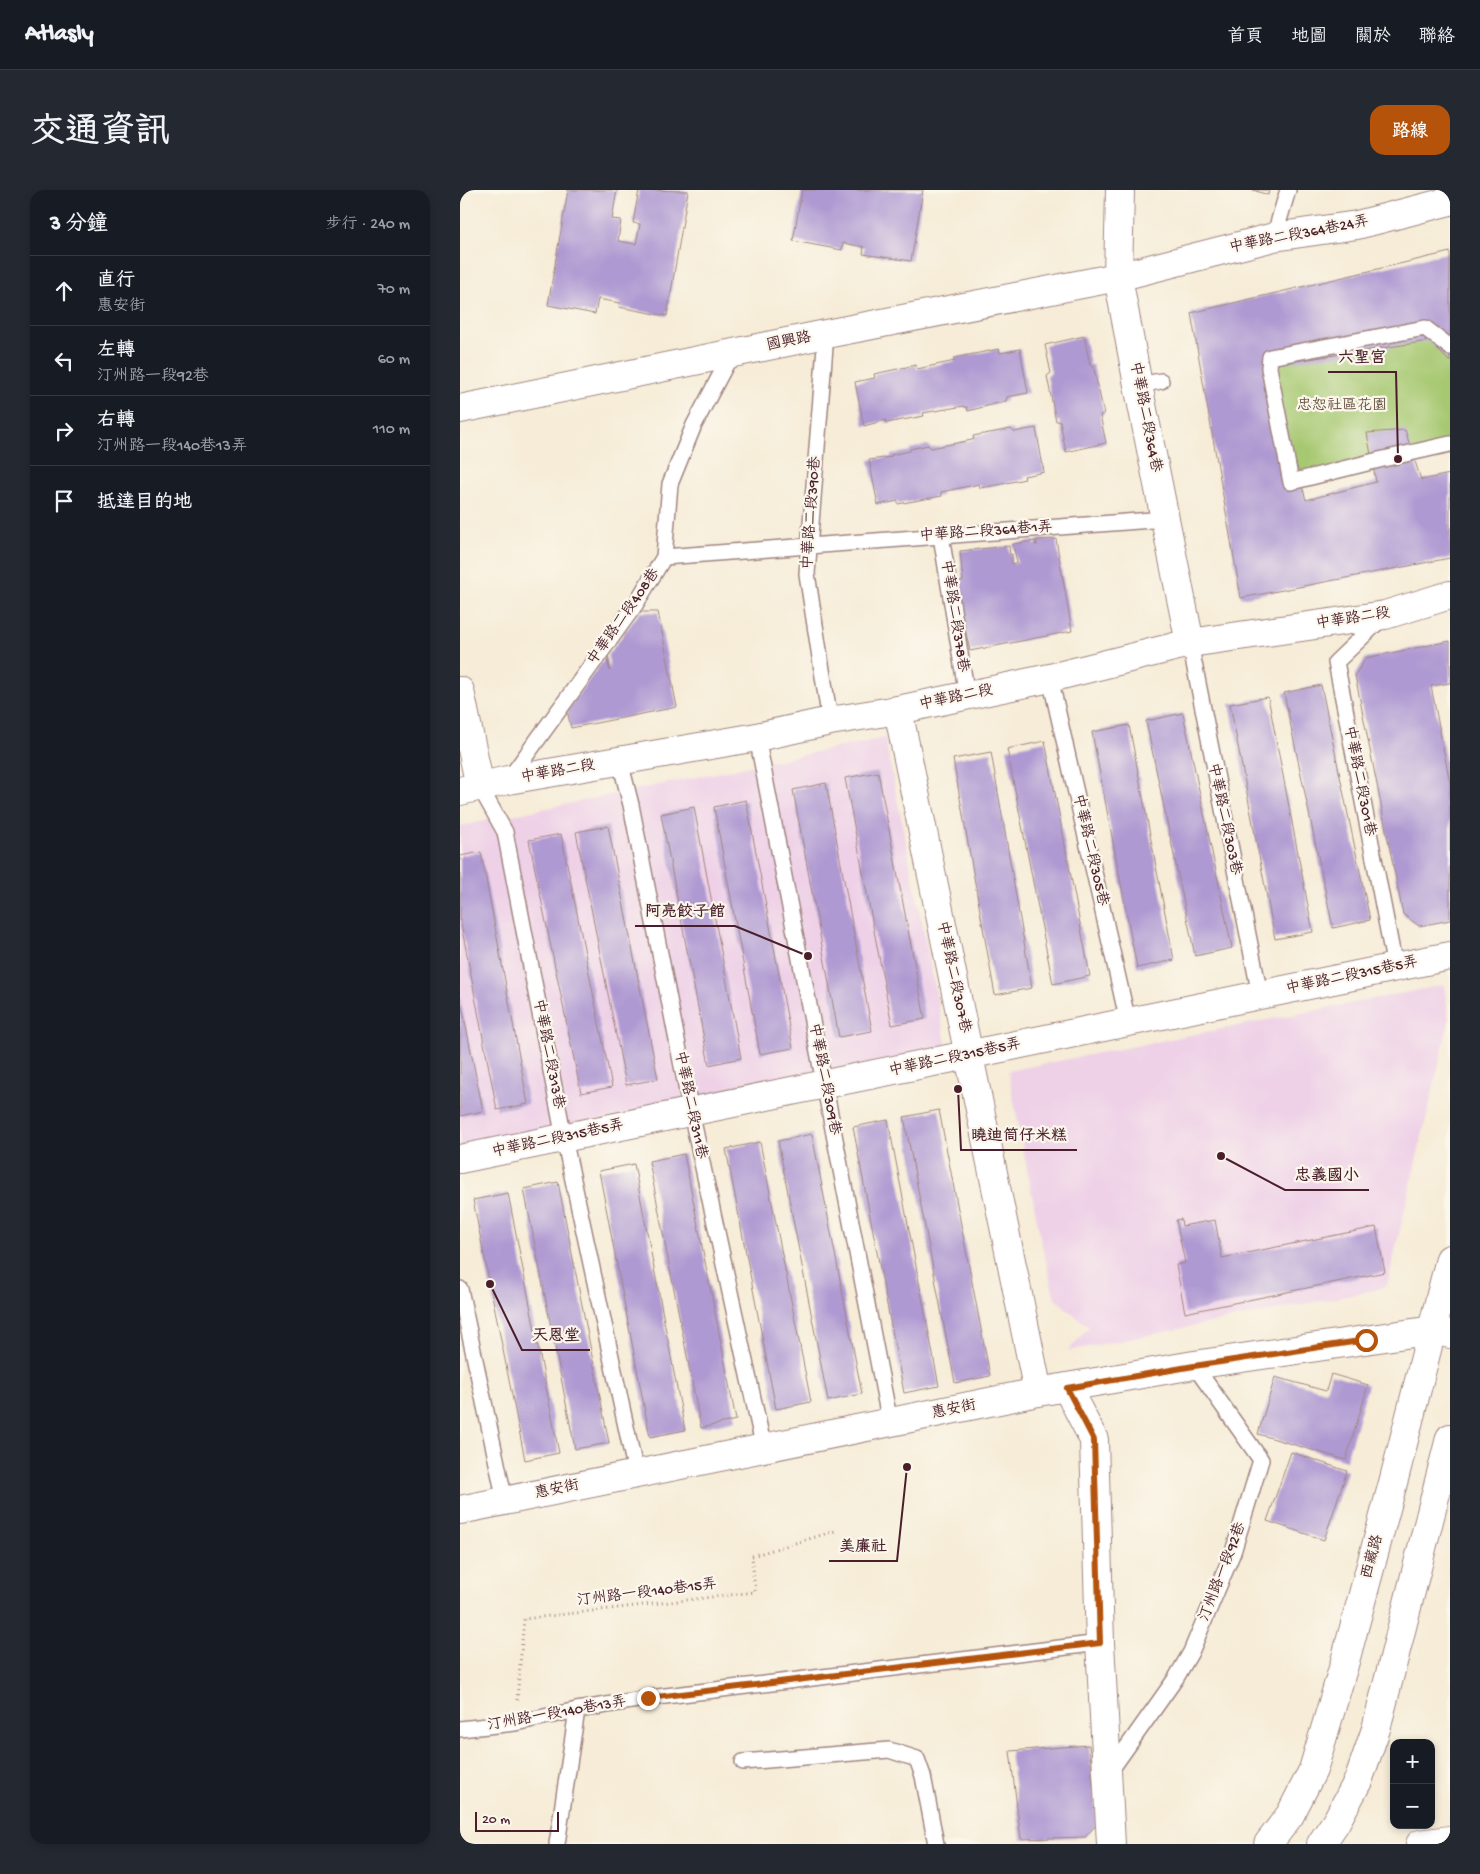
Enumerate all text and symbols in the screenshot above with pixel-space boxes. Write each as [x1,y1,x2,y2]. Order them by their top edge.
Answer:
text: Atlasly [25,20,94,49]
text: 首頁 [1227,27,1263,48]
text: 地圖 [1291,27,1327,48]
text: 關於 [1355,27,1391,48]
text: 聯絡 [1419,27,1455,48]
button: 路線 [1370,105,1450,155]
text: 交通資訊 [30,114,170,155]
text: 3 分鐘 [50,213,108,238]
street label: 中華路二段364巷24弄 [1228,213,1370,257]
text: 步行 · 240 m [326,216,410,235]
text: 直行 [97,270,135,293]
icon: ahead [50,277,78,305]
text: 70 m [377,281,410,300]
text: 惠安街 [97,298,145,317]
street label: 國興路 [765,329,813,355]
text: 左轉 [97,340,135,363]
callout: 六聖宮 [1328,341,1396,372]
icon: left [50,347,78,375]
text: 六聖宮 [1338,348,1386,369]
text: 60 m [378,351,410,370]
street label: 中華路二段364巷 [1125,360,1165,474]
text: 汀州路一段92巷 [97,368,209,387]
park label: 忠恕社區花園 [1297,397,1387,415]
text: 右轉 [97,410,135,433]
icon: right [50,417,78,445]
text: 110 m [373,421,410,440]
text: 汀州路一段140巷13弄 [97,438,247,457]
street label: 中華路二段390巷 [799,456,825,570]
icon: arrive [50,487,78,515]
text: 抵達目的地 [97,492,192,515]
street label: 中華路二段364巷1弄 [919,518,1053,546]
street label: 中華路二段378巷 [936,558,972,674]
street label: 中華路二段408巷 [584,565,664,669]
street label: 中華路二段 [1315,604,1391,634]
street label: 中華路二段 [917,681,995,715]
street label: 中華路二段301巷 [1339,724,1379,838]
street label: 中華路二段 [519,757,597,787]
street label: 中華路二段303巷 [1203,761,1245,877]
street label: 中華路二段305巷 [1068,792,1112,908]
callout: 阿亮餃子館 [635,895,735,926]
text: 阿亮餃子館 [645,902,725,923]
street label: 中華路二段307巷 [932,919,974,1035]
street label: 中華路二段315巷5弄 [1284,953,1420,999]
street label: 中華路二段313巷 [529,997,567,1111]
street label: 中華路二段309巷 [804,1021,844,1137]
street label: 中華路二段315巷5弄 [887,1035,1023,1081]
street label: 中華路二段311巷 [670,1049,710,1161]
street label: 中華路二段315巷5弄 [490,1116,626,1162]
callout: 曉迪筒仔米糕 [961,1119,1077,1150]
text: 曉迪筒仔米糕 [971,1126,1067,1147]
callout: 忠義國小 [1285,1159,1369,1190]
text: 忠義國小 [1295,1166,1359,1187]
callout: 天恩堂 [522,1319,590,1350]
text: 天恩堂 [532,1327,580,1347]
route start [1355,1329,1378,1352]
street label: 惠安街 [930,1397,978,1423]
street label: 惠安街 [533,1477,581,1503]
street label: 汀州路一段92巷 [1196,1520,1250,1624]
callout: 美廉社 [829,1530,897,1561]
street label: 西藏路 [1358,1533,1388,1581]
text: 美廉社 [839,1537,887,1558]
street label: 汀州路一段140巷15弄 [576,1575,718,1611]
route end [637,1687,660,1710]
street label: 汀州路一段140巷13弄 [486,1693,628,1735]
map controls [1390,1739,1435,1829]
button: + [1390,1739,1435,1784]
button: − [1390,1784,1435,1829]
scale bar [475,1809,559,1832]
text: 20 m [482,1812,510,1829]

